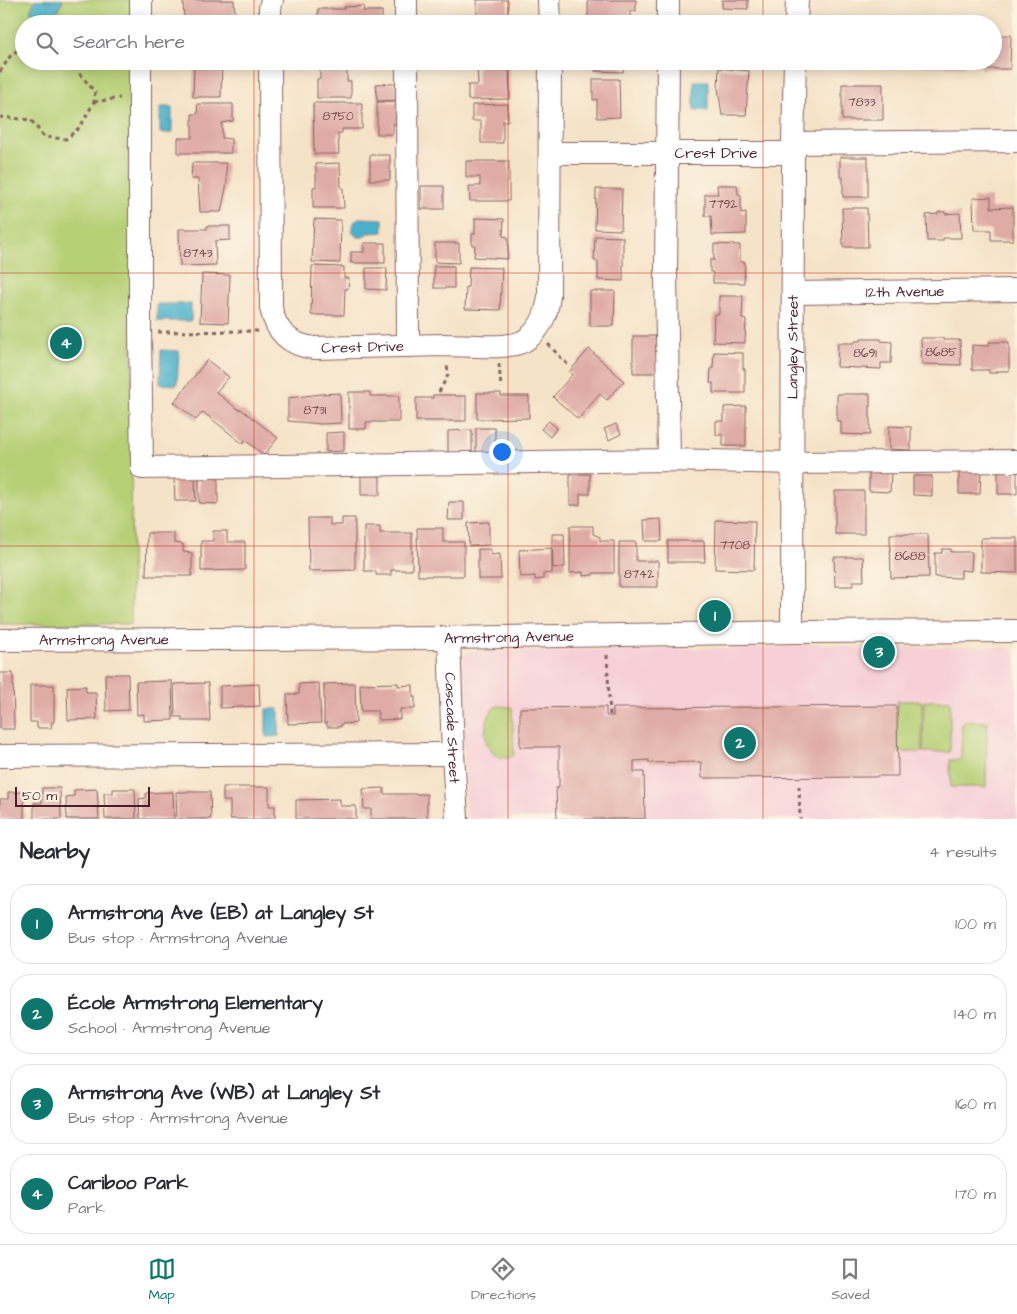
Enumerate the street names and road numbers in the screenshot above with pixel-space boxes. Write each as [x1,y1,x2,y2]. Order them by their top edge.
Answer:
street label: Crest Drive [675,143,757,164]
street label: 12th Avenue [865,281,945,303]
street label: Langley Street [782,295,805,399]
street label: Crest Drive [321,336,404,359]
street label: Armstrong Avenue [444,626,574,649]
street label: Armstrong Avenue [39,629,169,652]
street label: Cascade Street [439,672,465,784]

